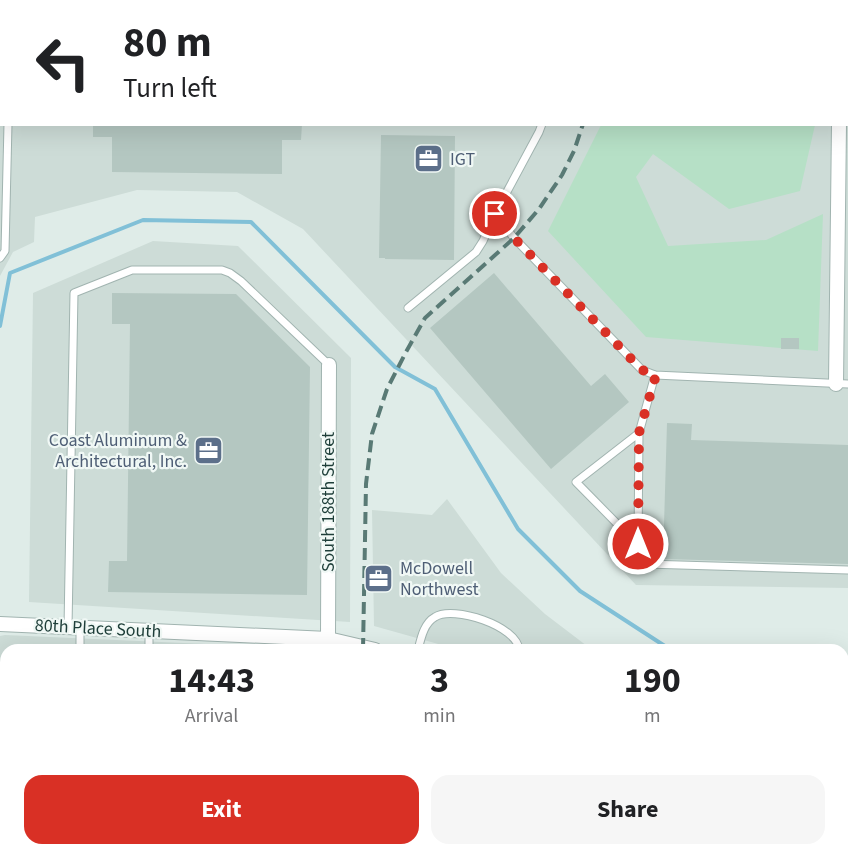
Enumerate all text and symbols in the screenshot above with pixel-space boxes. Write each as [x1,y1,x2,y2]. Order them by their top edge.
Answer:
text: 80 m [123,13,212,73]
icon: left [24,24,102,102]
text: Turn left [123,69,217,108]
office icon: IGT [413,143,445,175]
place label: IGT [450,147,475,172]
pin [469,188,520,239]
icon: arrive [478,197,511,230]
place label: Coast Aluminum & Architectural, Inc. [49,428,187,474]
street label: South 188th Street [316,432,341,572]
office icon: Coast Aluminum & Architectural, Inc. [192,434,224,466]
position arrow [606,512,670,576]
place label: McDowell Northwest [400,556,479,602]
office icon: McDowell Northwest [363,562,395,594]
street label: 80th Place South [34,613,162,644]
text: 14:43 [168,655,255,706]
text: 3 [430,655,449,706]
text: 190 [624,655,681,706]
text: Arrival [185,702,238,730]
text: min [423,702,456,730]
text: m [644,702,661,730]
button: Exit [24,775,419,844]
button: Share [431,775,825,844]

